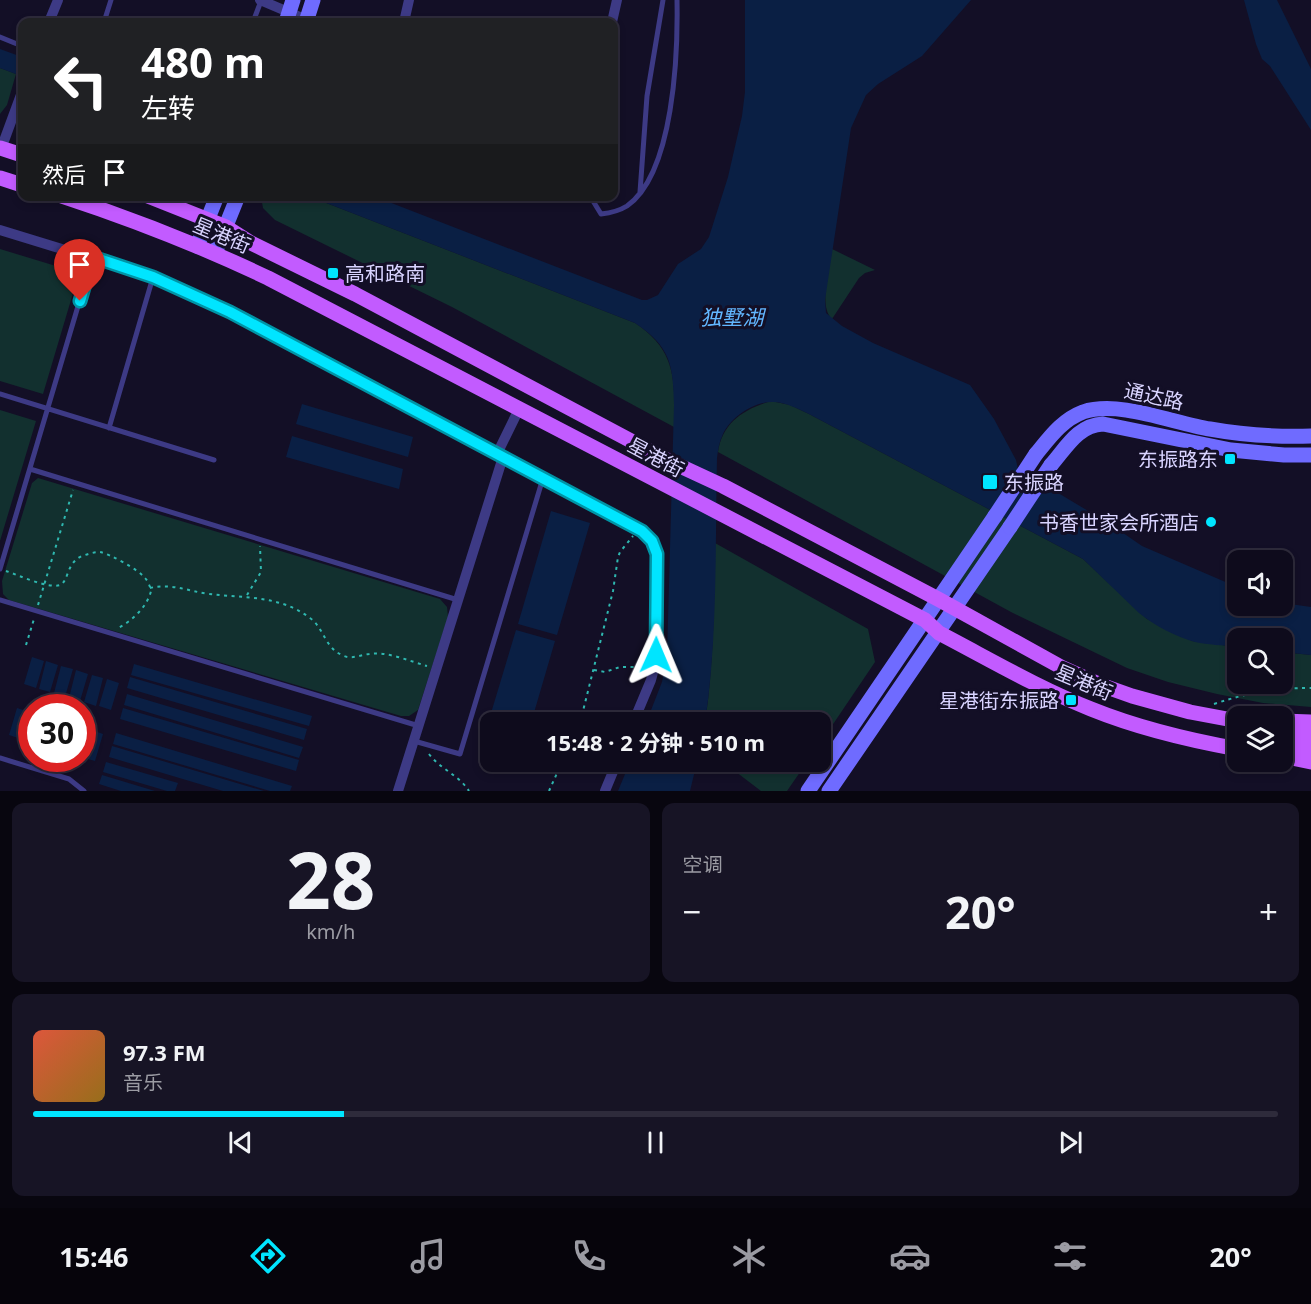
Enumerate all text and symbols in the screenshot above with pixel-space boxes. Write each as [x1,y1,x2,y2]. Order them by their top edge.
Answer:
text: 480 m [141,33,265,90]
icon: left [42,42,120,120]
text: 左转 [141,89,195,126]
icon: arrive [98,156,131,189]
text: 然后 [42,159,86,189]
street label: 星港街 [189,211,255,259]
pin [54,239,105,301]
icon: arrive [63,248,96,281]
place label: 高和路南 [345,260,425,287]
marker: 高和路南 [326,266,340,280]
water label: 独墅湖 [701,303,766,331]
street label: 通达路 [1122,377,1186,415]
street label: 星港街 [623,431,689,483]
place label: 东振路东 [1138,446,1218,473]
marker: 东振路东 [1223,452,1237,466]
place label: 东振路 [1004,469,1064,496]
marker: 东振路 [981,473,999,491]
place label: 书香世家会所酒店 [1039,509,1199,536]
marker: 书香世家会所酒店 [1204,515,1218,529]
map controls [1227,550,1293,772]
button: sound [1227,550,1293,616]
position arrow [624,623,688,687]
button: search [1227,628,1293,694]
street label: 星港街 [1051,658,1117,706]
place label: 星港街东振路 [939,687,1059,714]
marker: 星港街东振路 [1064,693,1078,707]
speed limit sign: 30 [18,694,96,772]
button: layers [1227,706,1293,772]
text: 15:48 · 2 分钟 · 510 m [546,727,765,757]
text: 28 [286,826,375,932]
text: 空调 [683,851,723,878]
text: 20° [945,881,1016,942]
text: − [683,889,701,934]
text: + [1259,889,1278,934]
text: km/h [306,918,355,945]
text: 97.3 FM [123,1037,205,1067]
text: 音乐 [123,1069,163,1096]
icon: previous [224,1126,257,1159]
icon: pause [639,1126,672,1159]
icon: next [1054,1126,1087,1159]
icon: directions [247,1235,289,1277]
icon: music [407,1235,449,1277]
icon: phone [568,1235,610,1277]
icon: climate [728,1235,770,1277]
icon: car [889,1235,931,1277]
icon: filters [1049,1235,1091,1277]
text: 15:46 [59,1238,129,1275]
text: 20° [1209,1238,1252,1275]

